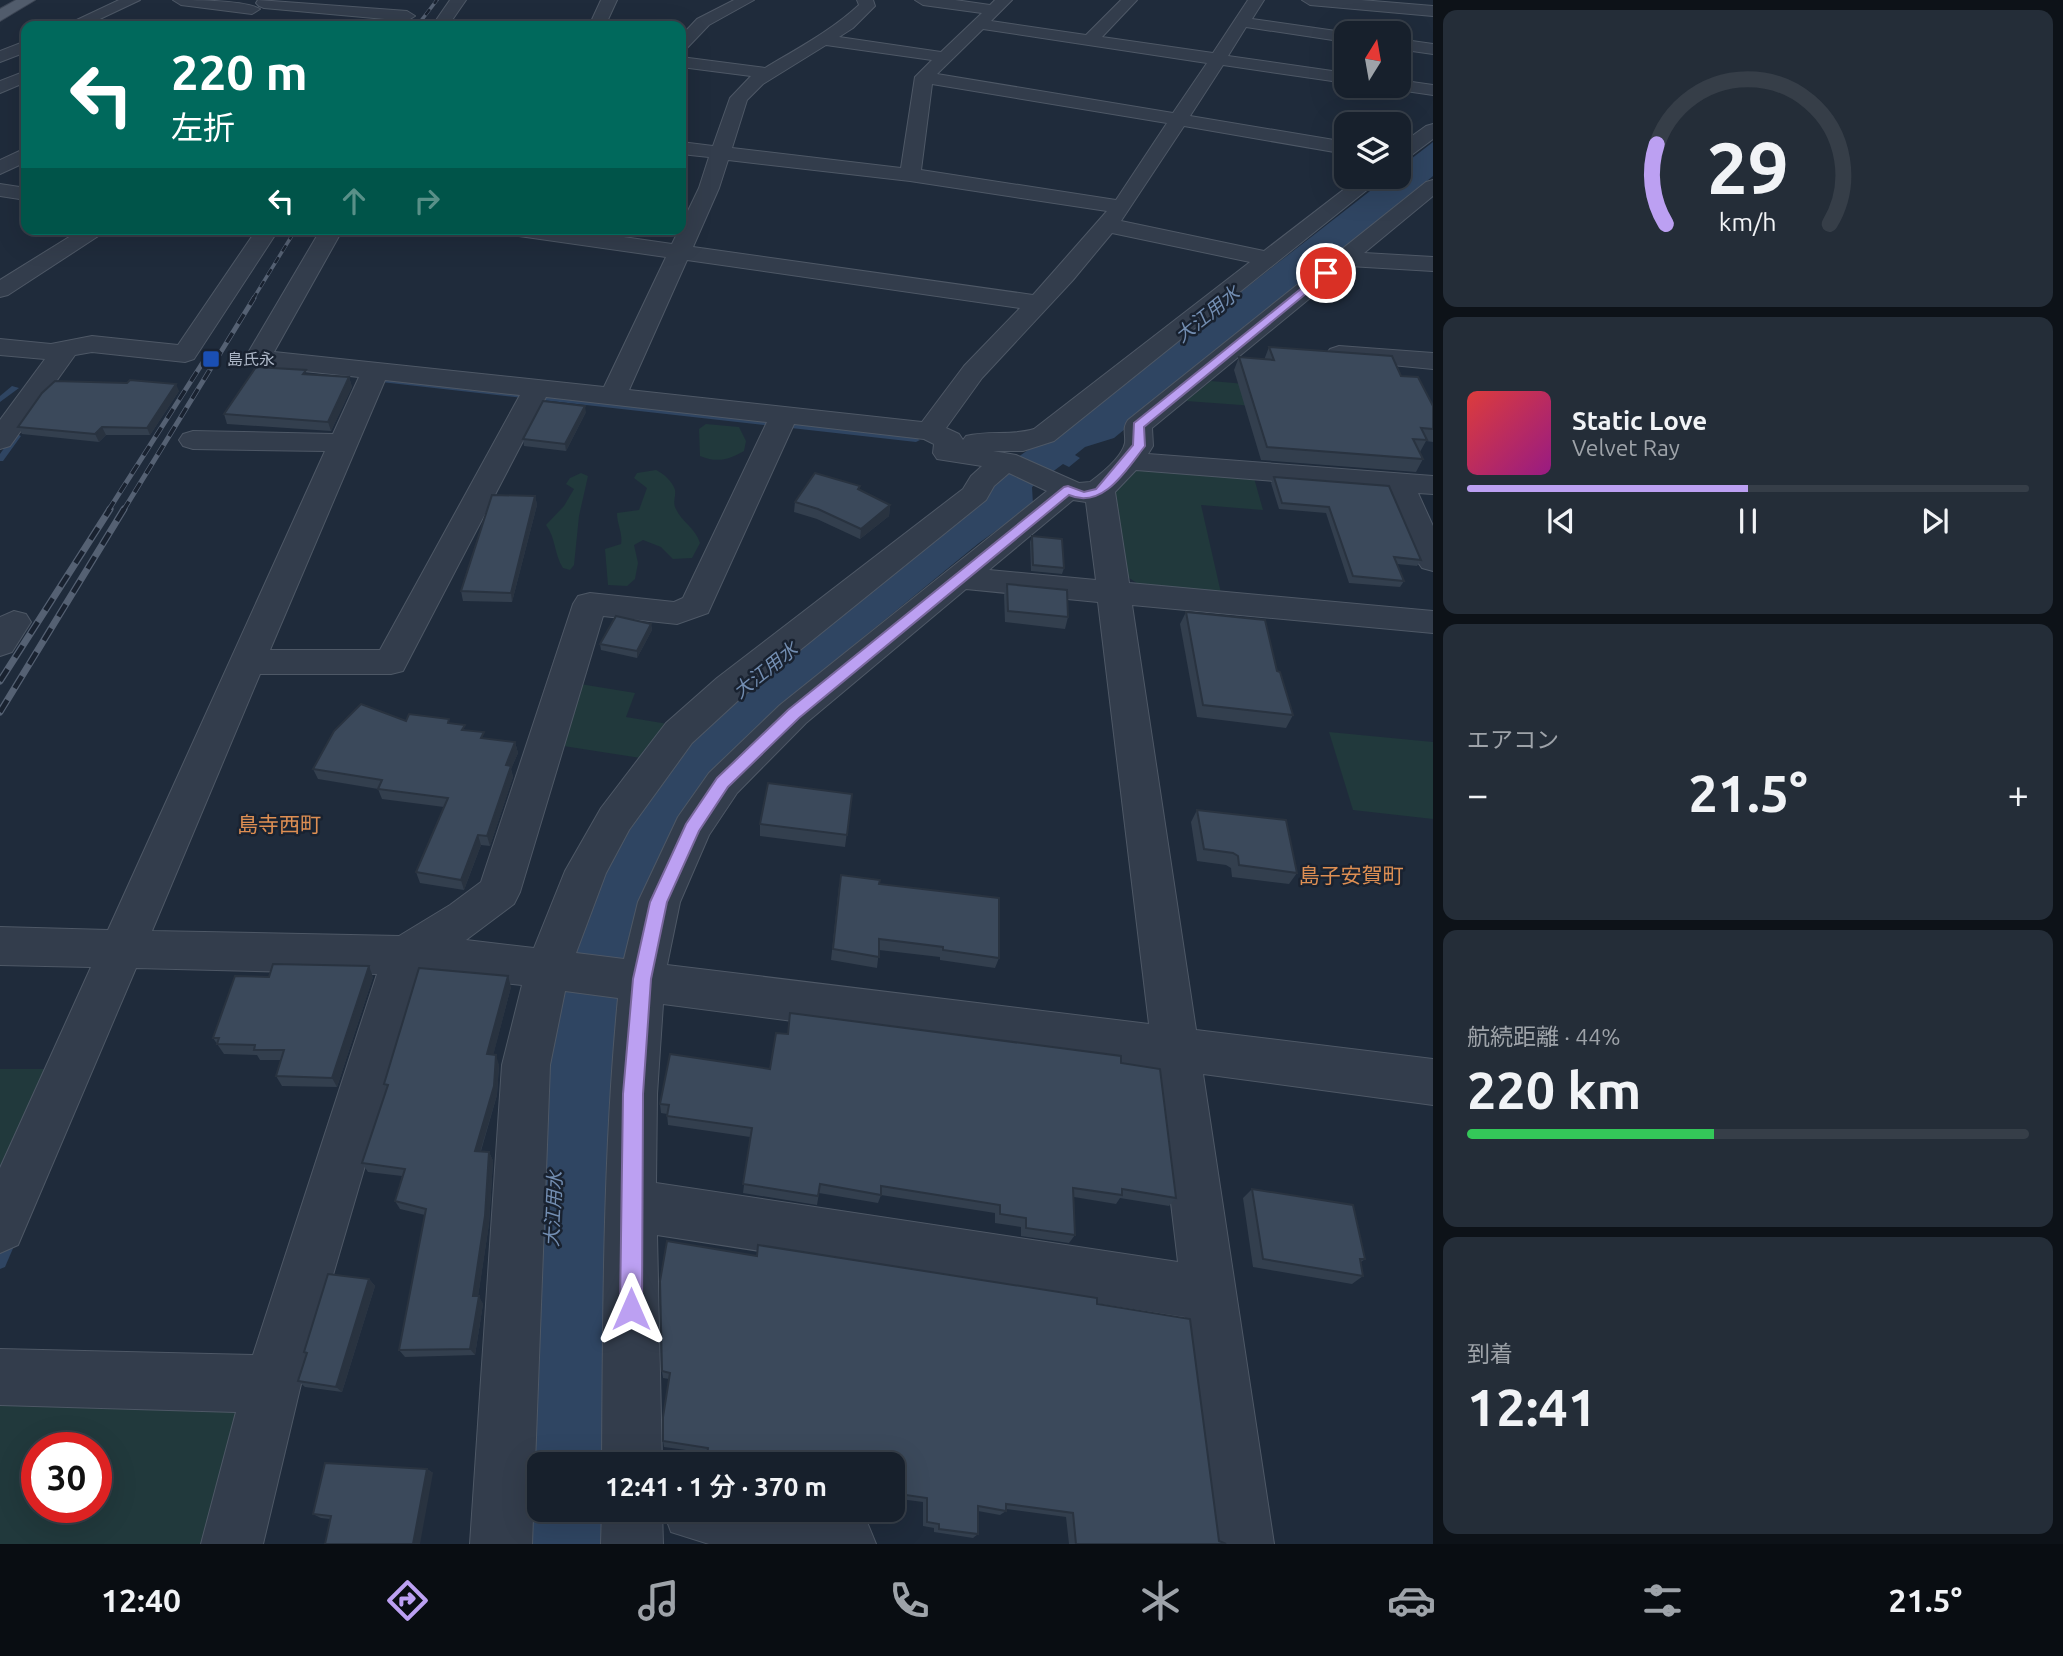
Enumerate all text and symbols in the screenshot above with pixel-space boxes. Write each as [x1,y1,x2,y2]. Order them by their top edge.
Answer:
north arrow [1334,21,1410,98]
map controls [1334,21,1411,189]
text: 220 m [171,44,308,99]
icon: left [56,49,147,140]
text: 左折 [171,109,235,145]
button: layers [1334,112,1411,189]
text: 29 [1707,127,1789,209]
icon: left [262,182,300,220]
icon: ahead [335,182,373,220]
icon: right [408,182,446,220]
text: km/h [1719,208,1777,236]
pin [1296,243,1356,303]
icon: arrive [1307,254,1345,292]
water label: 大江用水 [1171,280,1245,346]
marker: 島氏永 [201,349,221,369]
place label: 島氏永 [227,350,275,368]
text: Static Love [1572,406,1707,435]
text: Velvet Ray [1572,435,1680,460]
icon: previous [1542,502,1580,540]
icon: pause [1729,502,1767,540]
icon: next [1916,502,1954,540]
water label: 大江用水 [729,636,803,702]
text: エアコン [1467,727,1559,752]
text: 21.5° [1688,764,1808,822]
text: − [1467,773,1488,815]
text: + [2008,773,2029,815]
district label: 島寺西町 [237,812,321,836]
district label: 島子安賀町 [1299,863,1404,887]
text: 航続距離 · 44% [1467,1024,1620,1049]
text: 220 km [1467,1061,1641,1119]
water label: 大江用水 [540,1168,566,1248]
position arrow [594,1272,668,1346]
text: 到着 [1467,1341,1513,1366]
text: 12:41 [1467,1378,1597,1436]
speed limit sign: 30 [21,1432,112,1523]
text: 12:41 · 1 分 · 370 m [605,1472,827,1501]
icon: directions [383,1576,432,1625]
icon: music [634,1576,683,1625]
icon: phone [885,1576,934,1625]
icon: climate [1136,1576,1185,1625]
icon: car [1387,1576,1436,1625]
icon: filters [1638,1576,1687,1625]
text: 12:40 [101,1582,181,1618]
text: 21.5° [1889,1582,1962,1618]

